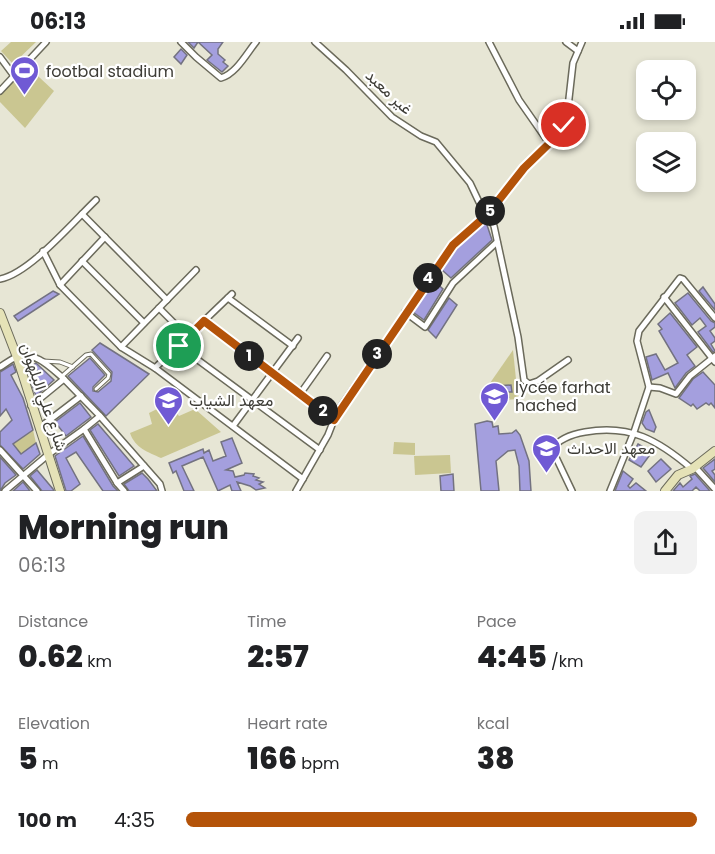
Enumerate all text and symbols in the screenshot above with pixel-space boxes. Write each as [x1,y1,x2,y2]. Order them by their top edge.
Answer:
text: 06:13 [30,6,86,37]
sports icon: footbal stadium [9,55,41,97]
place label: footbal stadium [46,60,174,83]
map controls [636,60,696,192]
button: locate [636,60,696,120]
street label: غير معبد [360,64,418,120]
pin [538,99,589,150]
icon: check [547,108,580,141]
button: layers [636,132,696,192]
pin: 5 [475,196,505,226]
text: 5 [485,199,495,222]
pin: 4 [413,263,443,293]
text: 4 [423,266,433,289]
pin [153,320,204,371]
icon: arrive [162,329,195,362]
pin: 3 [362,339,392,369]
street label: شارع علي البلهوان [13,340,73,455]
pin: 1 [234,341,264,371]
text: 3 [372,342,382,365]
text: 1 [246,344,252,367]
place label: lycée farhat hached [515,376,611,417]
school or university icon: lycée farhat hached [478,380,510,422]
school or university icon: معهد الشياب [152,384,184,426]
place label: معهد الشياب [189,389,273,412]
pin: 2 [308,396,338,426]
text: 2 [318,399,328,422]
school or university icon: معهد الاحداث [530,432,562,474]
place label: معهد الاحداث [567,437,655,460]
text: Morning run [18,504,229,551]
button: share [634,511,697,574]
text: 06:13 [18,551,66,579]
text: Distance [18,610,88,633]
text: Time [247,610,286,633]
text: Pace [477,610,516,633]
text: 0.62 [18,635,83,678]
text: 2:57 [247,635,309,678]
text: 4:45 [477,635,547,678]
text: km [83,650,112,673]
text: /km [547,650,583,673]
text: Elevation [18,712,90,735]
text: Heart rate [247,712,328,735]
text: kcal [477,712,509,735]
text: 5 [18,737,38,780]
text: 166 [247,737,297,780]
text: 38 [477,737,515,780]
text: m [38,752,58,775]
text: bpm [297,752,339,775]
text: 100 m [18,806,77,834]
text: 4:35 [114,806,155,834]

